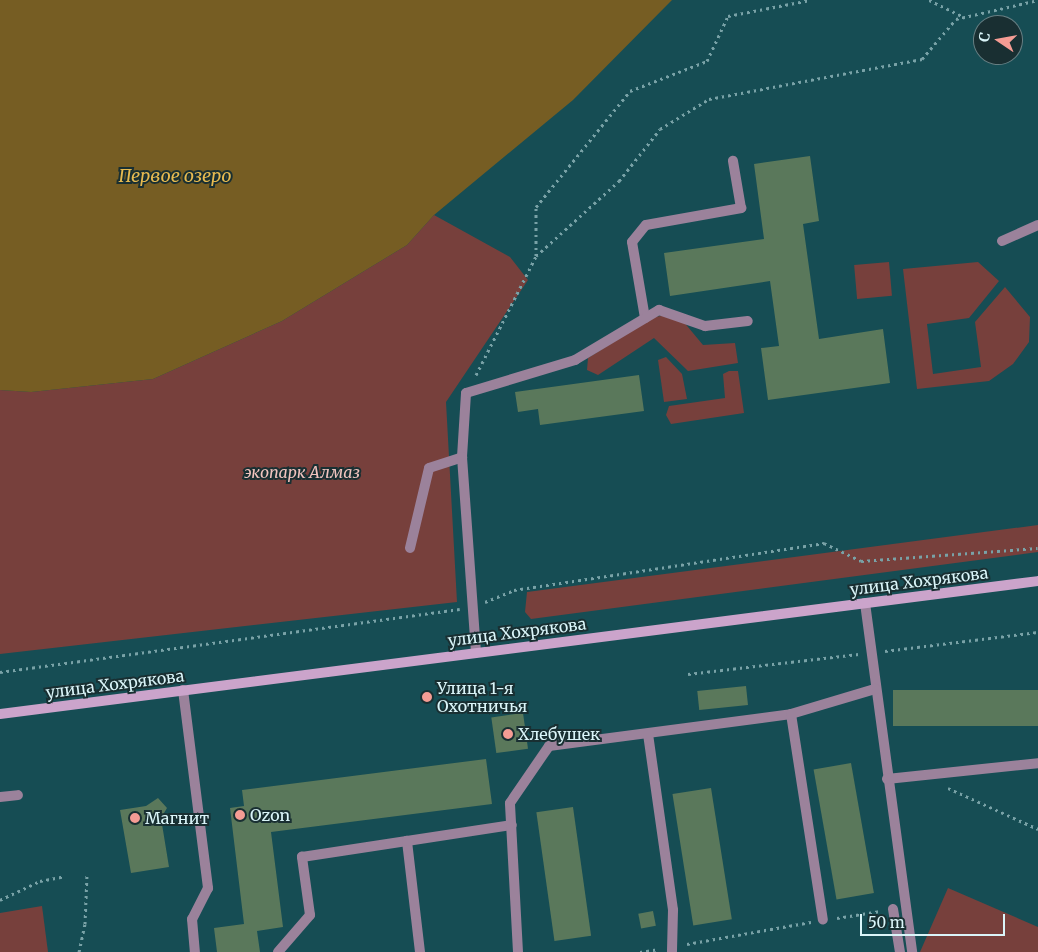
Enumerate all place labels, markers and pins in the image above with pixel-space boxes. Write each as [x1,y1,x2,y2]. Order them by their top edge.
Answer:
place label: Улица 1-я Охотничья [437,678,527,716]
marker: Улица 1-я Охотничья [421,691,433,703]
place label: Хлебушек [518,724,600,744]
marker: Хлебушек [502,728,514,740]
place label: Ozon [250,805,290,825]
place label: Магнит [145,808,209,828]
marker: Ozon [234,809,246,821]
marker: Магнит [129,812,141,824]

